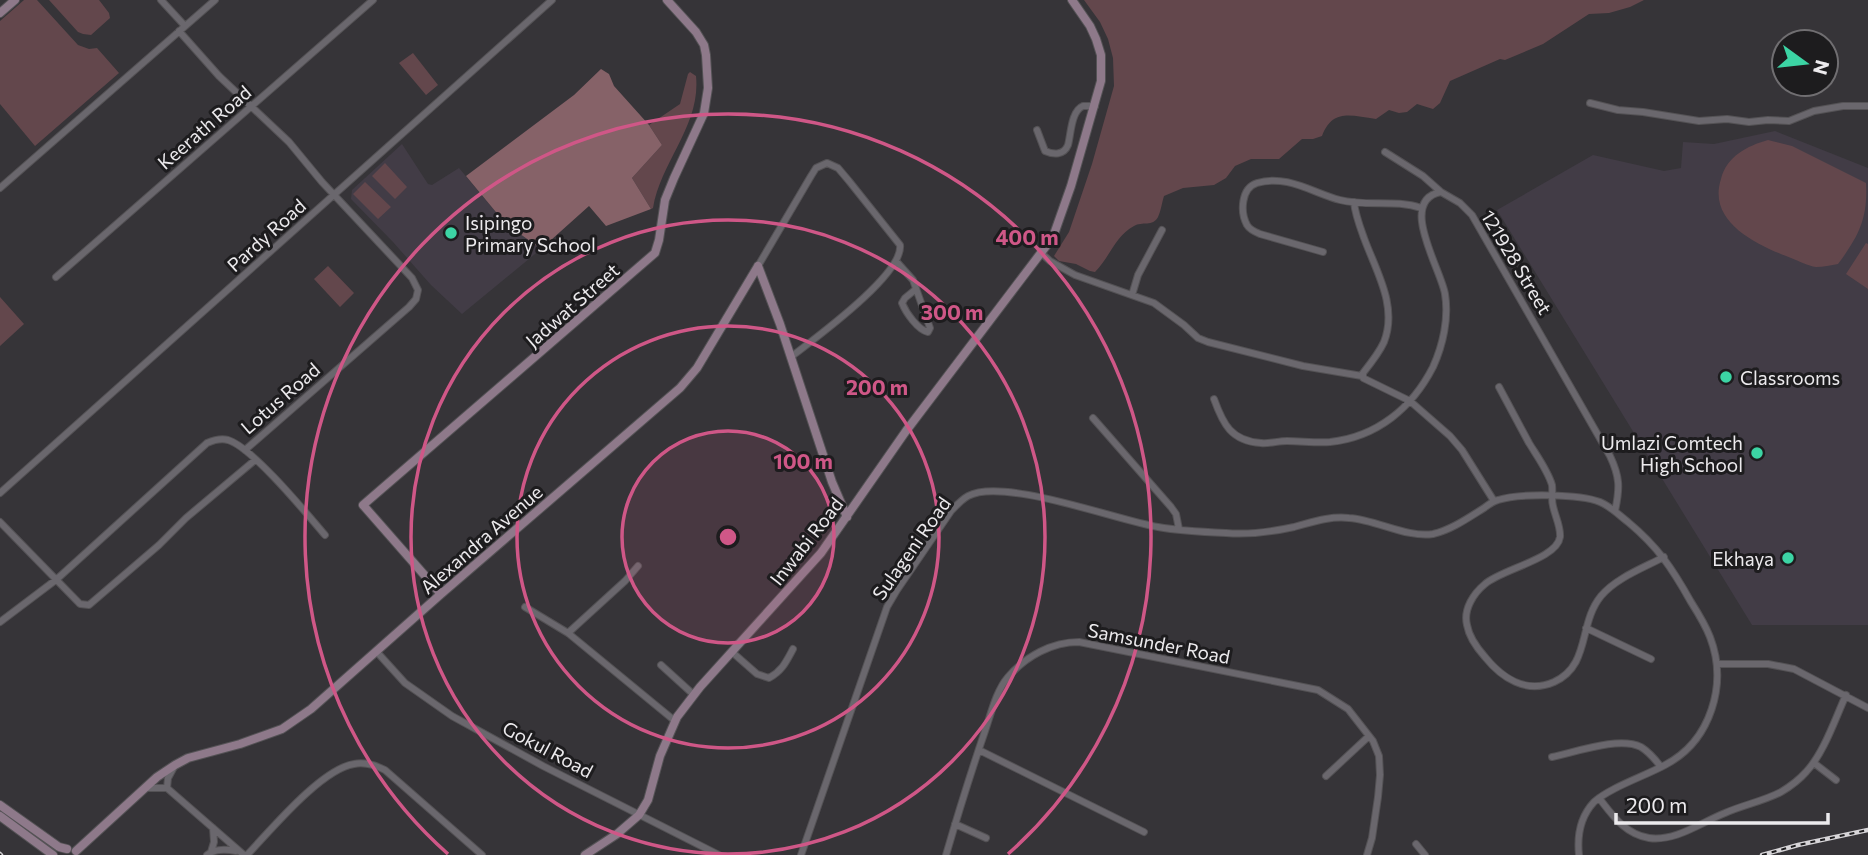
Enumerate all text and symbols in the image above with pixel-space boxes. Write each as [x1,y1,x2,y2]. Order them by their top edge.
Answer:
north arrow [1770,28,1840,98]
text: N [1809,58,1835,77]
street label: Keerath Road [153,80,255,174]
street label: Pardy Road [222,194,310,276]
street label: 121928 Street [1477,206,1557,319]
place label: Isipingo Primary School [465,211,596,256]
text: 400 m [995,224,1059,249]
marker: Isipingo Primary School [443,225,459,241]
street label: Jadwat Street [520,258,624,352]
text: 300 m [921,299,983,324]
street label: Lotus Road [236,357,324,439]
place label: Classrooms [1740,366,1840,389]
marker: Classrooms [1718,369,1734,385]
text: 200 m [846,374,908,399]
place label: Umlazi Comtech High School [1601,431,1743,476]
marker: Umlazi Comtech High School [1749,445,1765,461]
text: 100 m [773,448,833,473]
street label: Alexandra Avenue [415,480,547,598]
street label: Sulageni Road [867,492,955,604]
street label: Inwabi Road [765,493,847,589]
centre of rings [716,525,740,549]
place label: Ekhaya [1712,547,1774,570]
marker: Ekhaya [1780,550,1796,566]
street label: Samsunder Road [1086,618,1232,668]
street label: Gokul Road [499,716,597,782]
scale bar [1616,782,1828,826]
text: 200 m [1626,792,1687,817]

